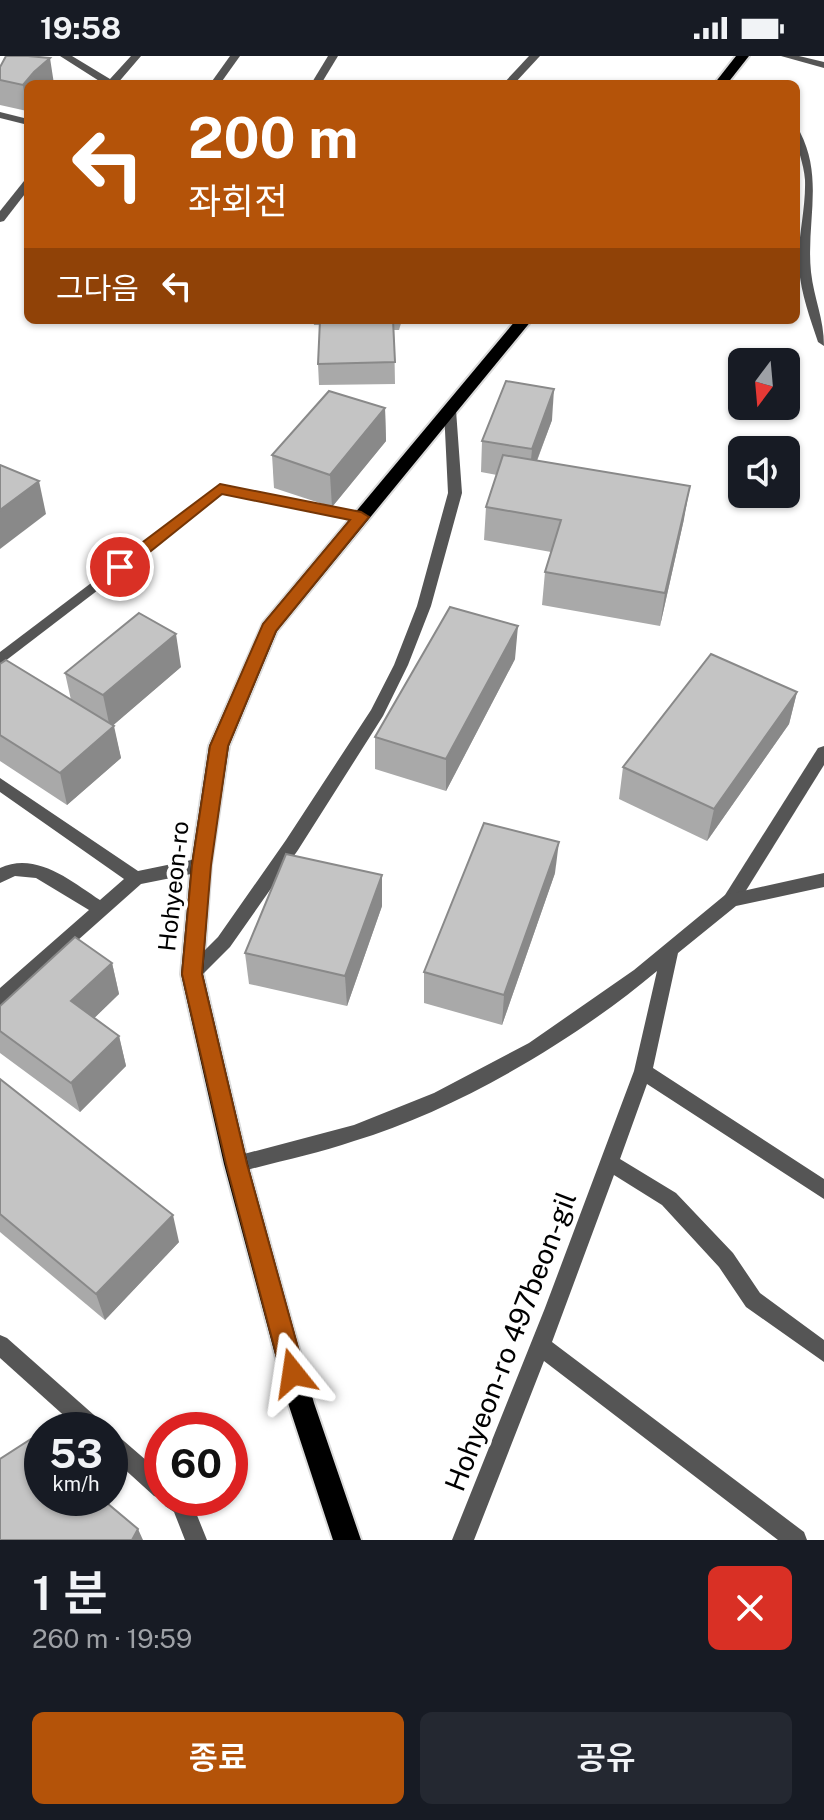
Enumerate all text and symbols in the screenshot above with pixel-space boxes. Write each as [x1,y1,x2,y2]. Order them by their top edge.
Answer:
text: 19:58 [40,10,121,46]
text: 200 m [188,105,358,171]
icon: left [56,112,160,216]
text: 좌회전 [188,180,287,222]
icon: left [155,264,199,308]
text: 그다음 [56,270,139,306]
north arrow [728,348,800,420]
map controls [728,348,800,508]
button: sound [728,436,800,508]
pin [86,533,154,601]
icon: arrive [98,545,142,589]
street label: Hohyeon-ro [152,820,194,952]
street label: Hohyeon-ro 497beon-gil [438,1187,582,1495]
position arrow [251,1331,335,1415]
speed limit sign: 60 [144,1412,248,1516]
text: 53 [49,1430,103,1477]
text: km/h [52,1472,100,1496]
text: 1 분 [32,1564,107,1621]
button: close [708,1566,792,1650]
text: 260 m · 19:59 [32,1623,192,1654]
button: 종료 [32,1712,404,1804]
button: 공유 [420,1712,792,1804]

